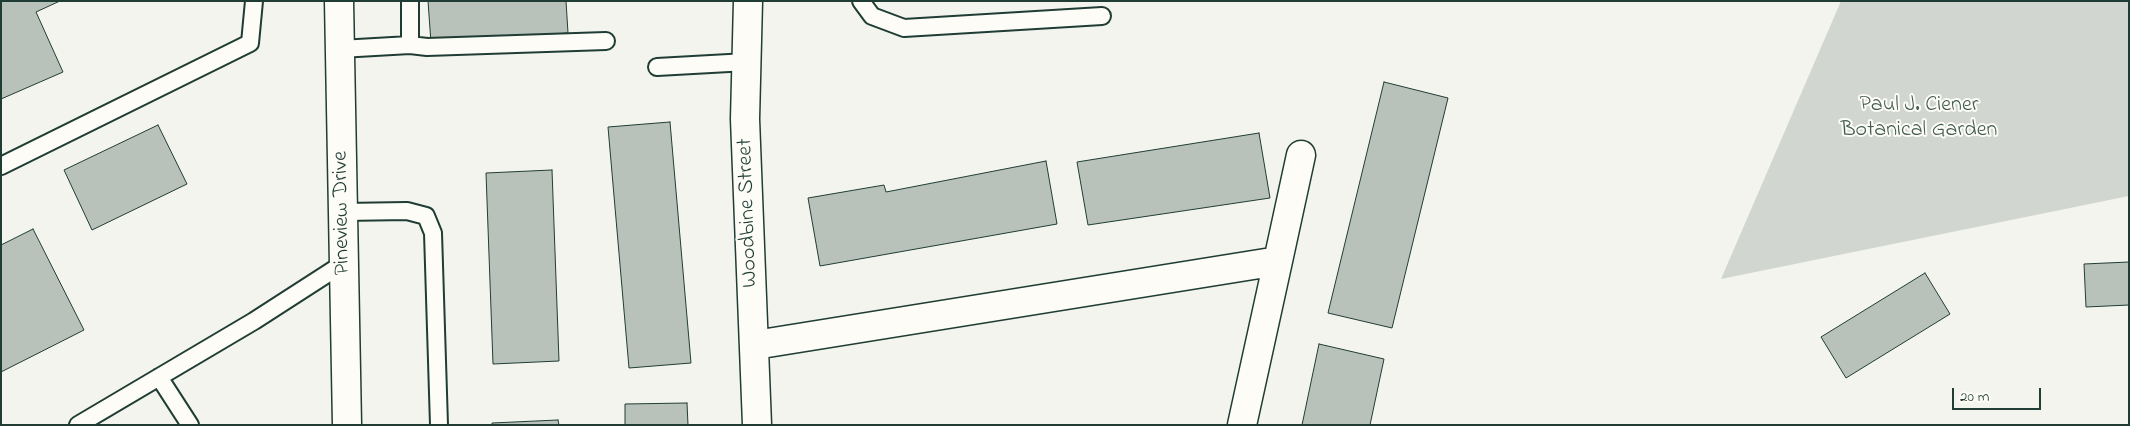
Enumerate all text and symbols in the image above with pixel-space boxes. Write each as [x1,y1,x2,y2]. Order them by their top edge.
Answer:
park label: Paul J. Ciener Botanical Garden [1841,93,1997,144]
street label: Woodbine Street [733,138,765,288]
street label: Pineview Drive [329,151,357,275]
scale bar [1955,378,2044,410]
text: 20 m [1960,386,1989,408]

